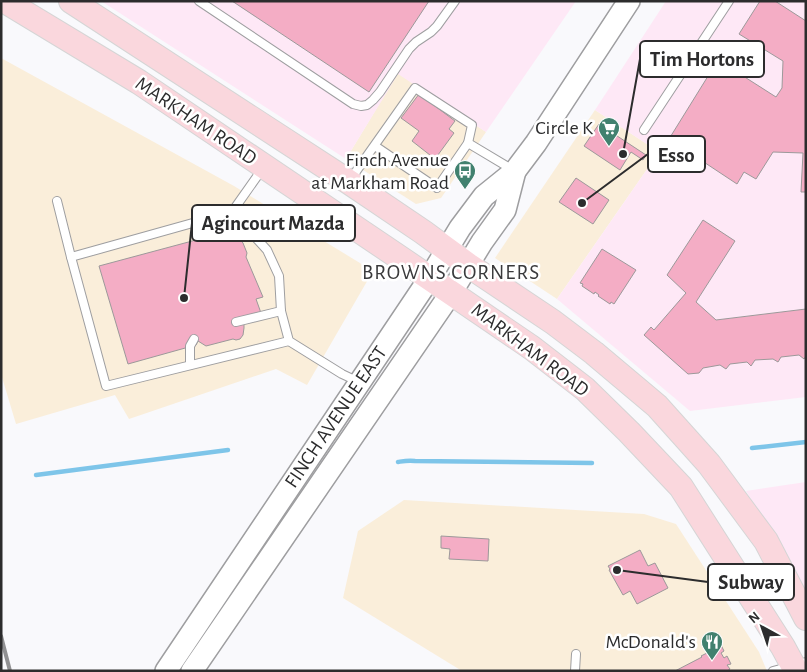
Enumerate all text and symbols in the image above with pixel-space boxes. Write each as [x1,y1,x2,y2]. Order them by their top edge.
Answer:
callout: Tim Hortons [640,41,764,77]
text: Tim Hortons [650,49,754,70]
street label: MARKHAM ROAD [132,73,260,169]
supermarket icon: Circle K [597,116,621,147]
place label: Circle K [535,118,593,138]
callout: Esso [648,136,705,172]
text: Esso [657,145,695,166]
place label: Finch Avenue at Markham Road [311,150,449,193]
bus stop icon: Finch Avenue at Markham Road [453,159,477,190]
callout: Agincourt Mazda [192,205,355,241]
text: Agincourt Mazda [201,213,345,234]
district label: BROWNS CORNERS [362,262,540,283]
street label: MARKHAM ROAD [467,299,593,401]
street label: FINCH AVENUE EAST [281,342,391,491]
callout: Subway [708,564,794,600]
text: Subway [718,572,785,593]
north arrow [737,602,787,652]
text: N [746,609,763,626]
restaurant icon: McDonald's [700,630,724,661]
place label: McDonald's [605,632,696,652]

